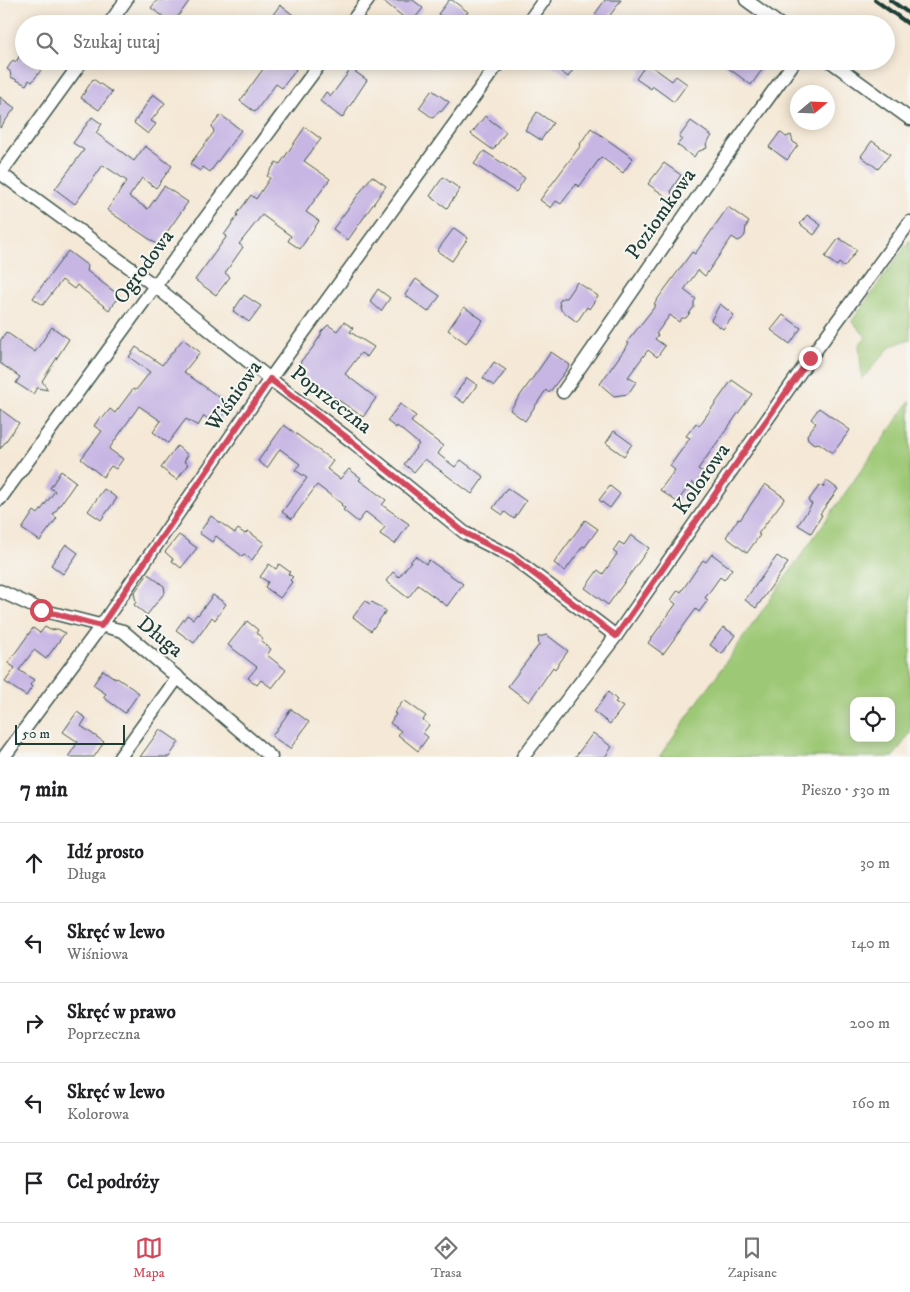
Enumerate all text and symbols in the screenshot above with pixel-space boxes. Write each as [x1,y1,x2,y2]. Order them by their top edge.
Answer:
search box [15,15,895,70]
icon: search [33,29,61,57]
text: Szukaj tutaj [73,31,160,54]
north arrow [790,85,835,130]
street label: Poziomkowa [620,163,702,265]
street label: Ogrodowa [108,224,180,309]
route end [799,347,822,370]
street label: Wiśniowa [200,355,268,437]
street label: Poprzeczna [285,360,377,440]
street label: Kolorowa [668,438,736,520]
route start [30,599,53,622]
street label: Długa [132,611,188,663]
map controls [850,697,895,742]
button: locate [850,697,895,742]
scale bar [15,722,125,745]
text: 50 m [22,725,50,743]
text: 7 min [20,777,68,803]
text: Pieszo · 530 m [801,780,890,800]
text: Idź prosto [67,841,144,864]
icon: ahead [20,849,48,877]
text: 30 m [860,853,890,873]
text: Długa [67,864,106,884]
text: Skręć w lewo [67,921,165,944]
icon: left [20,929,48,957]
text: 140 m [851,933,890,953]
text: Wiśniowa [67,944,128,964]
text: Skręć w prawo [67,1001,176,1024]
icon: right [20,1009,48,1037]
text: 200 m [849,1013,890,1033]
text: Poprzeczna [67,1024,140,1044]
text: Skręć w lewo [67,1081,165,1104]
icon: left [20,1089,48,1117]
text: 160 m [852,1093,890,1113]
text: Kolorowa [67,1104,129,1124]
icon: arrive [20,1169,48,1197]
text: Cel podróży [67,1171,159,1194]
tab: Mapa [133,1234,165,1282]
tab: Trasa [431,1234,462,1282]
tab: Zapisane [728,1234,777,1282]

